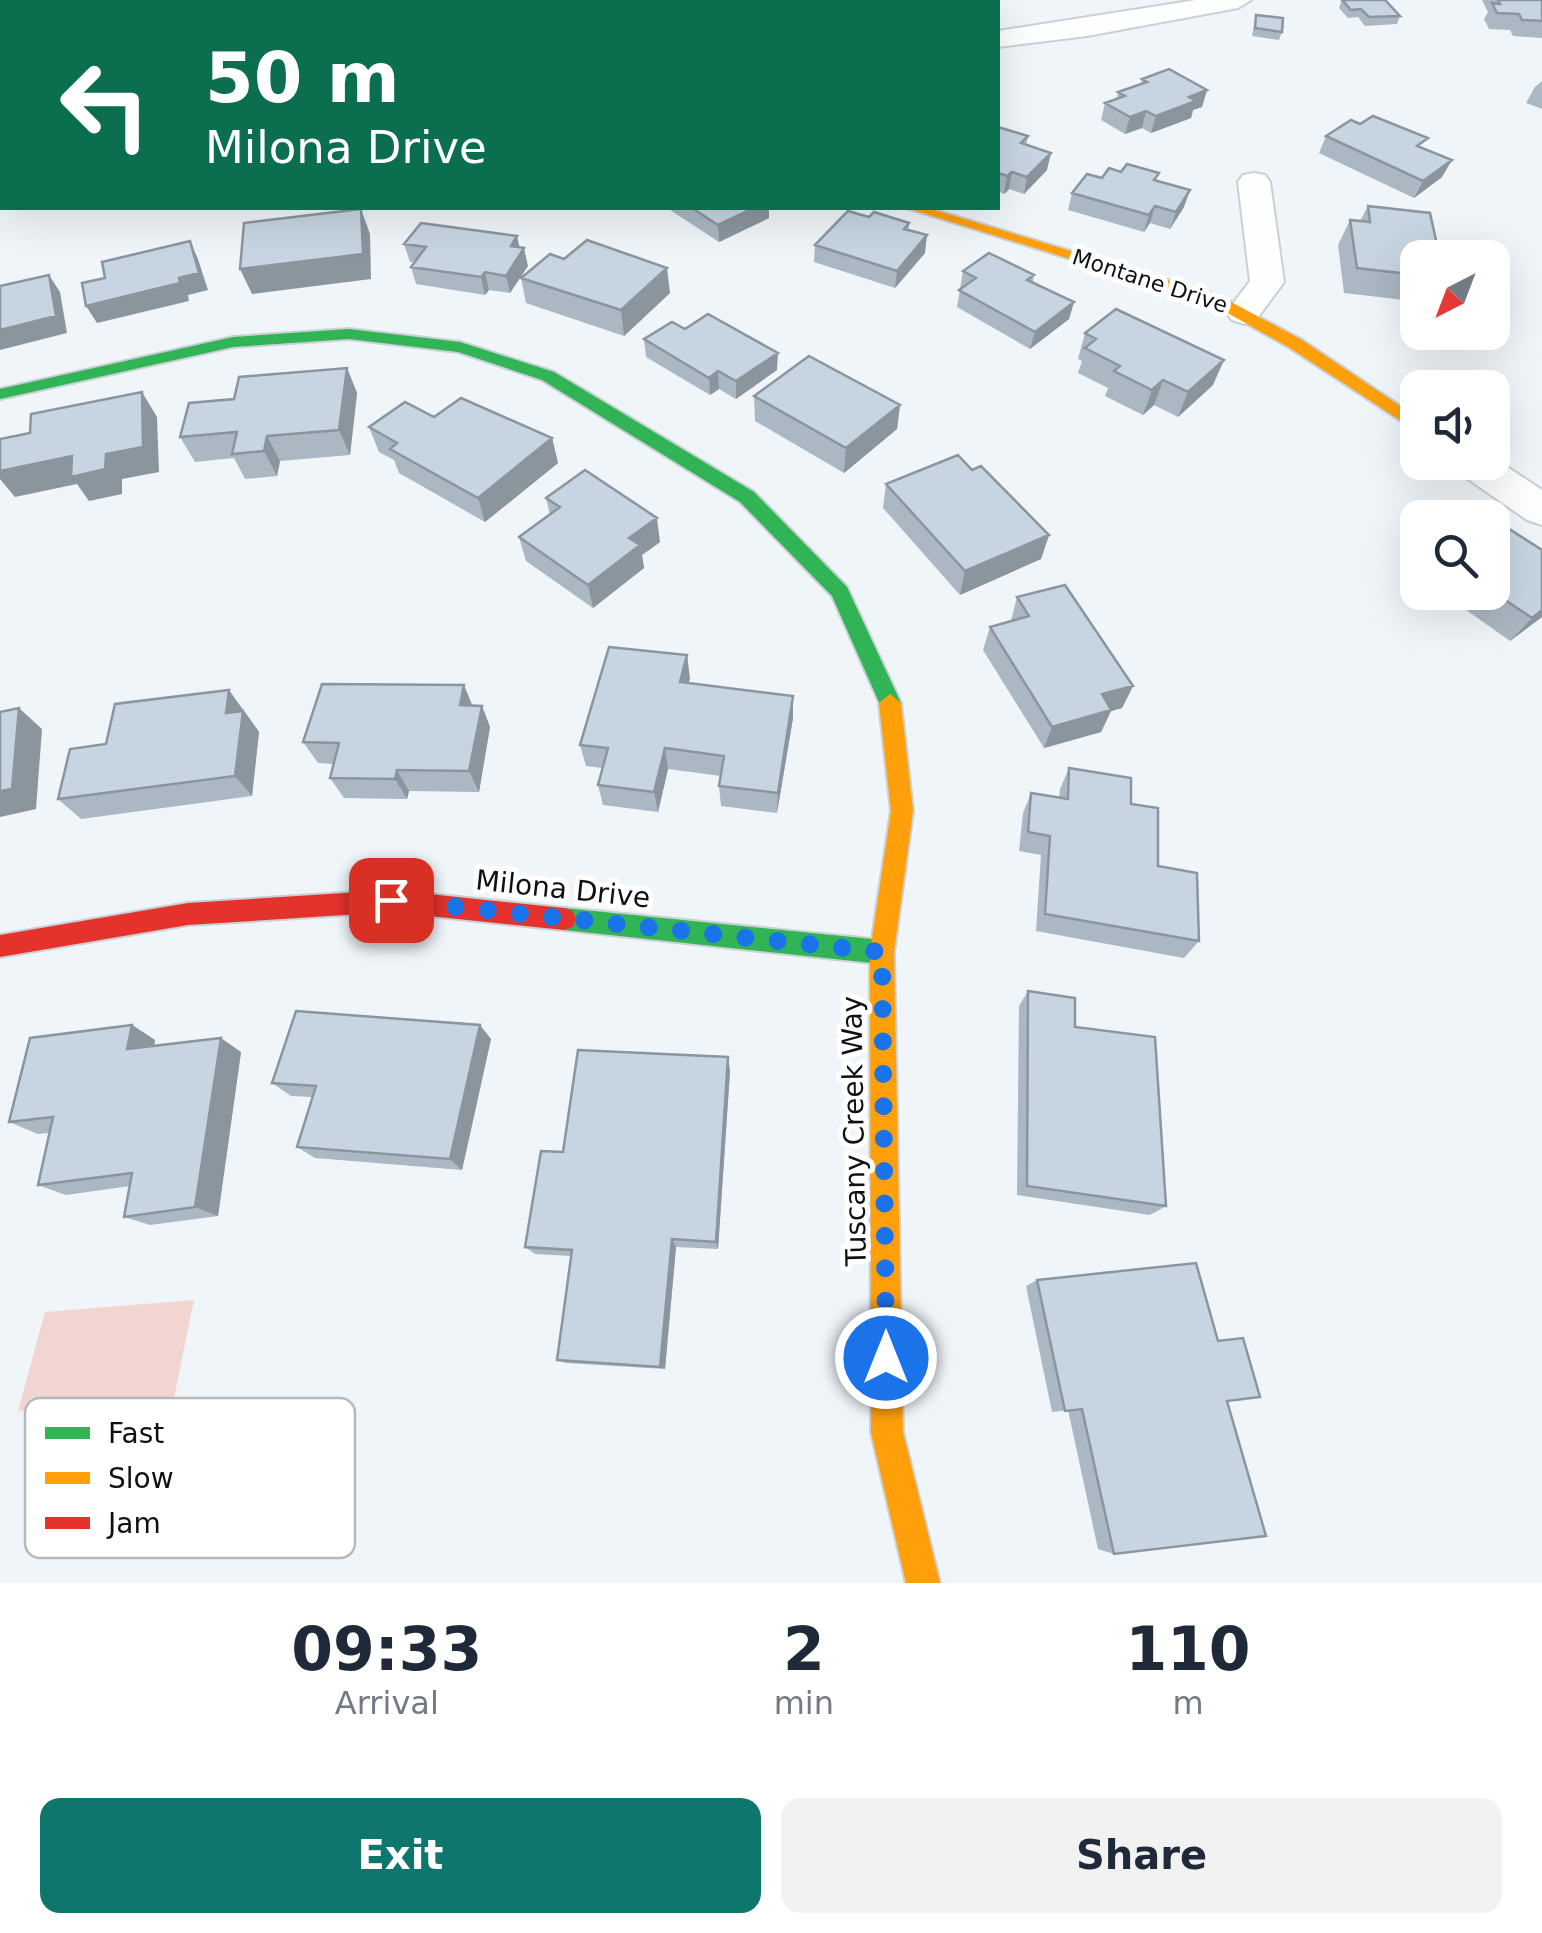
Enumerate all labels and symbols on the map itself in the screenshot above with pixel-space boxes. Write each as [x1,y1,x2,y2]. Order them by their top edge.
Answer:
north arrow [1400,240,1510,350]
street label: Montane Drive [1069,244,1231,318]
pin [349,858,434,943]
street label: Milona Drive [474,863,652,915]
street label: Tuscany Creek Way [835,995,873,1268]
position arrow [834,1306,938,1410]
legend [25,1398,355,1558]
text: Fast [108,1417,164,1450]
text: Slow [108,1462,174,1495]
text: Jam [106,1507,161,1540]

